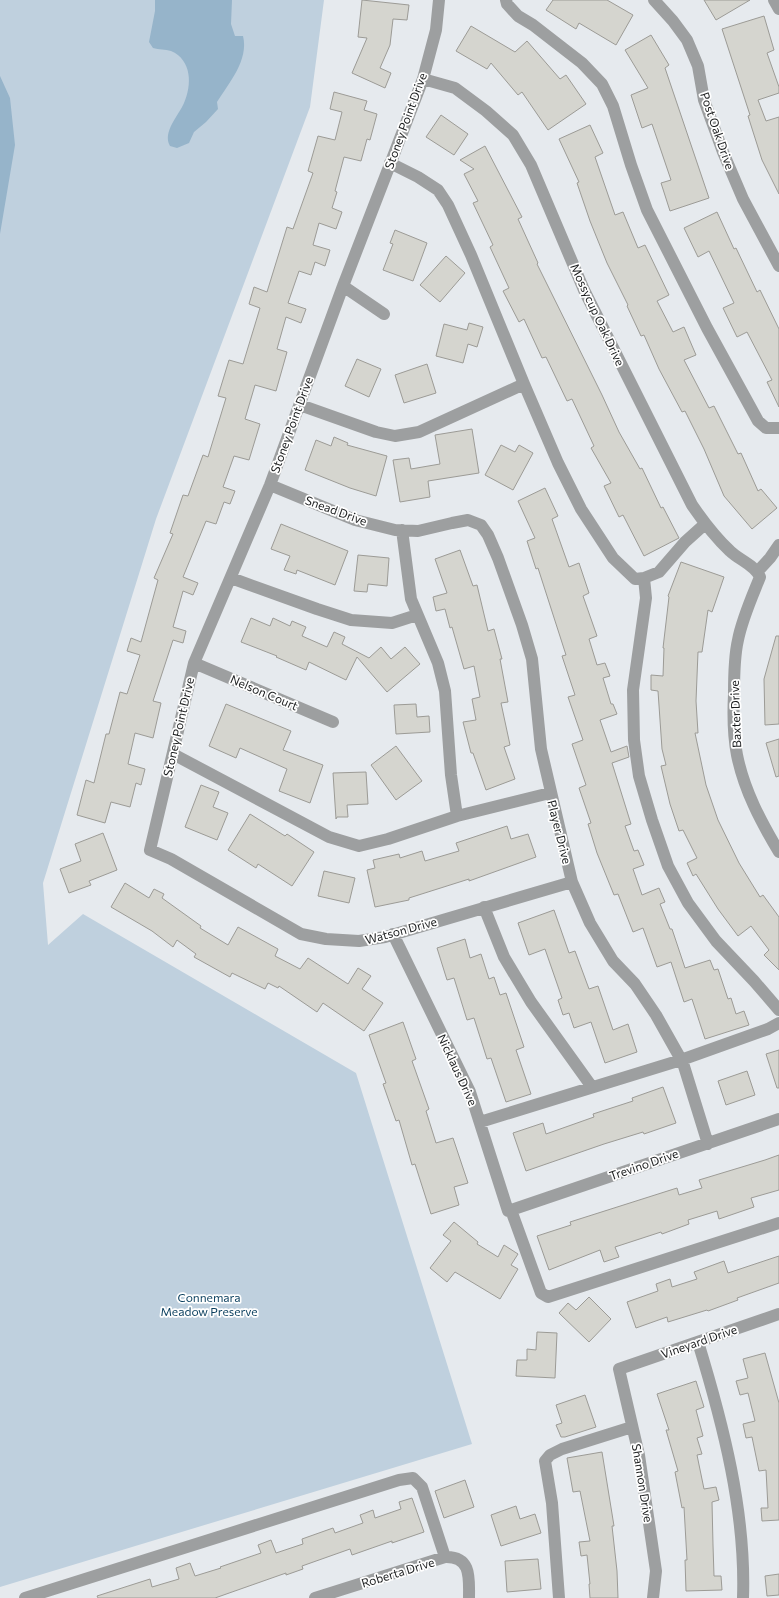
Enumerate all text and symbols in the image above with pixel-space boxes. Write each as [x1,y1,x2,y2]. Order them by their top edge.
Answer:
street label: Stoney Point Drive [381,71,429,171]
street label: Post Oak Drive [698,90,738,171]
street label: Mossycup Oak Drive [568,261,628,368]
street label: Stoney Point Drive [267,375,315,475]
street label: Snead Drive [304,492,369,528]
street label: Nelson Court [228,672,300,713]
street label: Stoney Point Drive [160,676,196,778]
street label: Baxter Drive [727,680,743,748]
street label: Player Drive [545,798,575,865]
street label: Watson Drive [363,914,438,946]
street label: Nicklaus Drive [435,1032,481,1108]
street label: Trevino Drive [607,1146,680,1182]
park label: Connemara Meadow Preserve [160,1290,258,1318]
street label: Vineyard Drive [659,1321,739,1361]
street label: Shannon Drive [630,1443,656,1523]
street label: Roberta Drive [360,1554,436,1590]

